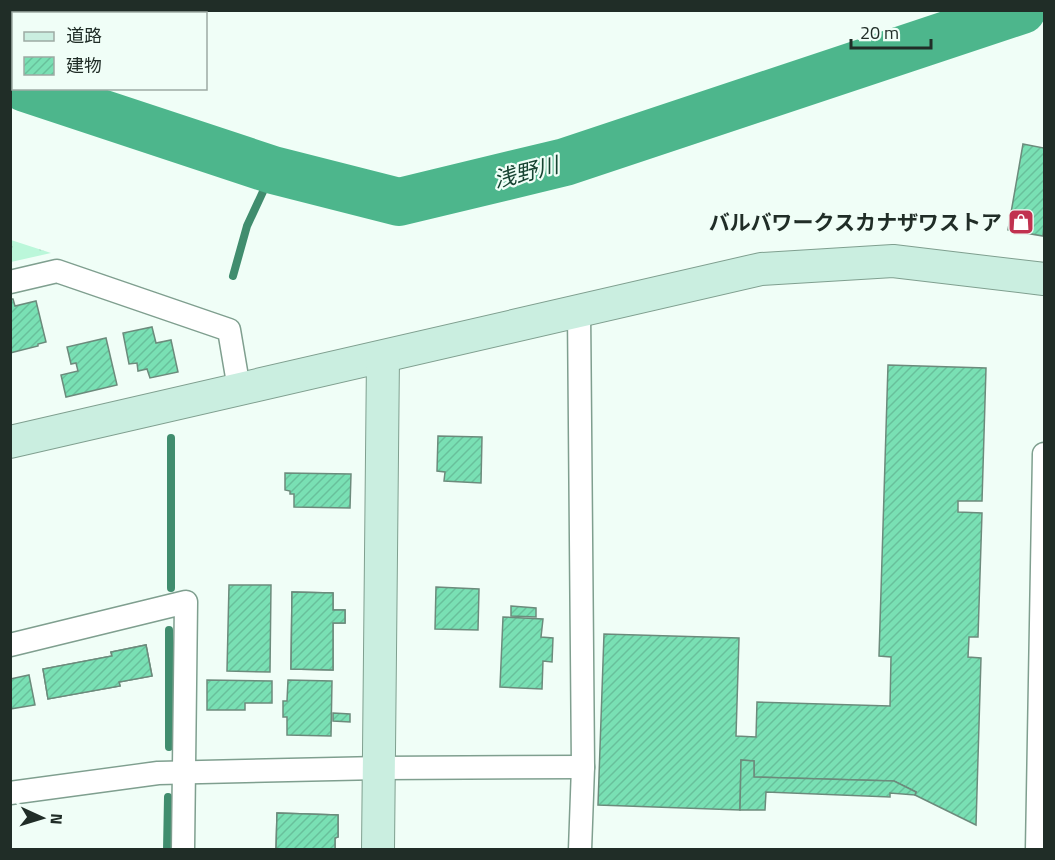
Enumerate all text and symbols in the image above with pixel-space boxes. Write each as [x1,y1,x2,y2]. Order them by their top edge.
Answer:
legend [12,12,207,90]
scale bar [851,12,930,50]
text: 20 m [860,19,899,46]
text: 道路 [66,22,102,49]
text: 建物 [66,52,102,79]
water label: 浅野川 [490,147,564,196]
place label: バルバワークスカナザワストア [709,206,1002,238]
shop icon: バルバワークスカナザワストア [1006,207,1036,237]
north arrow [12,788,72,848]
text: N [45,813,69,825]

